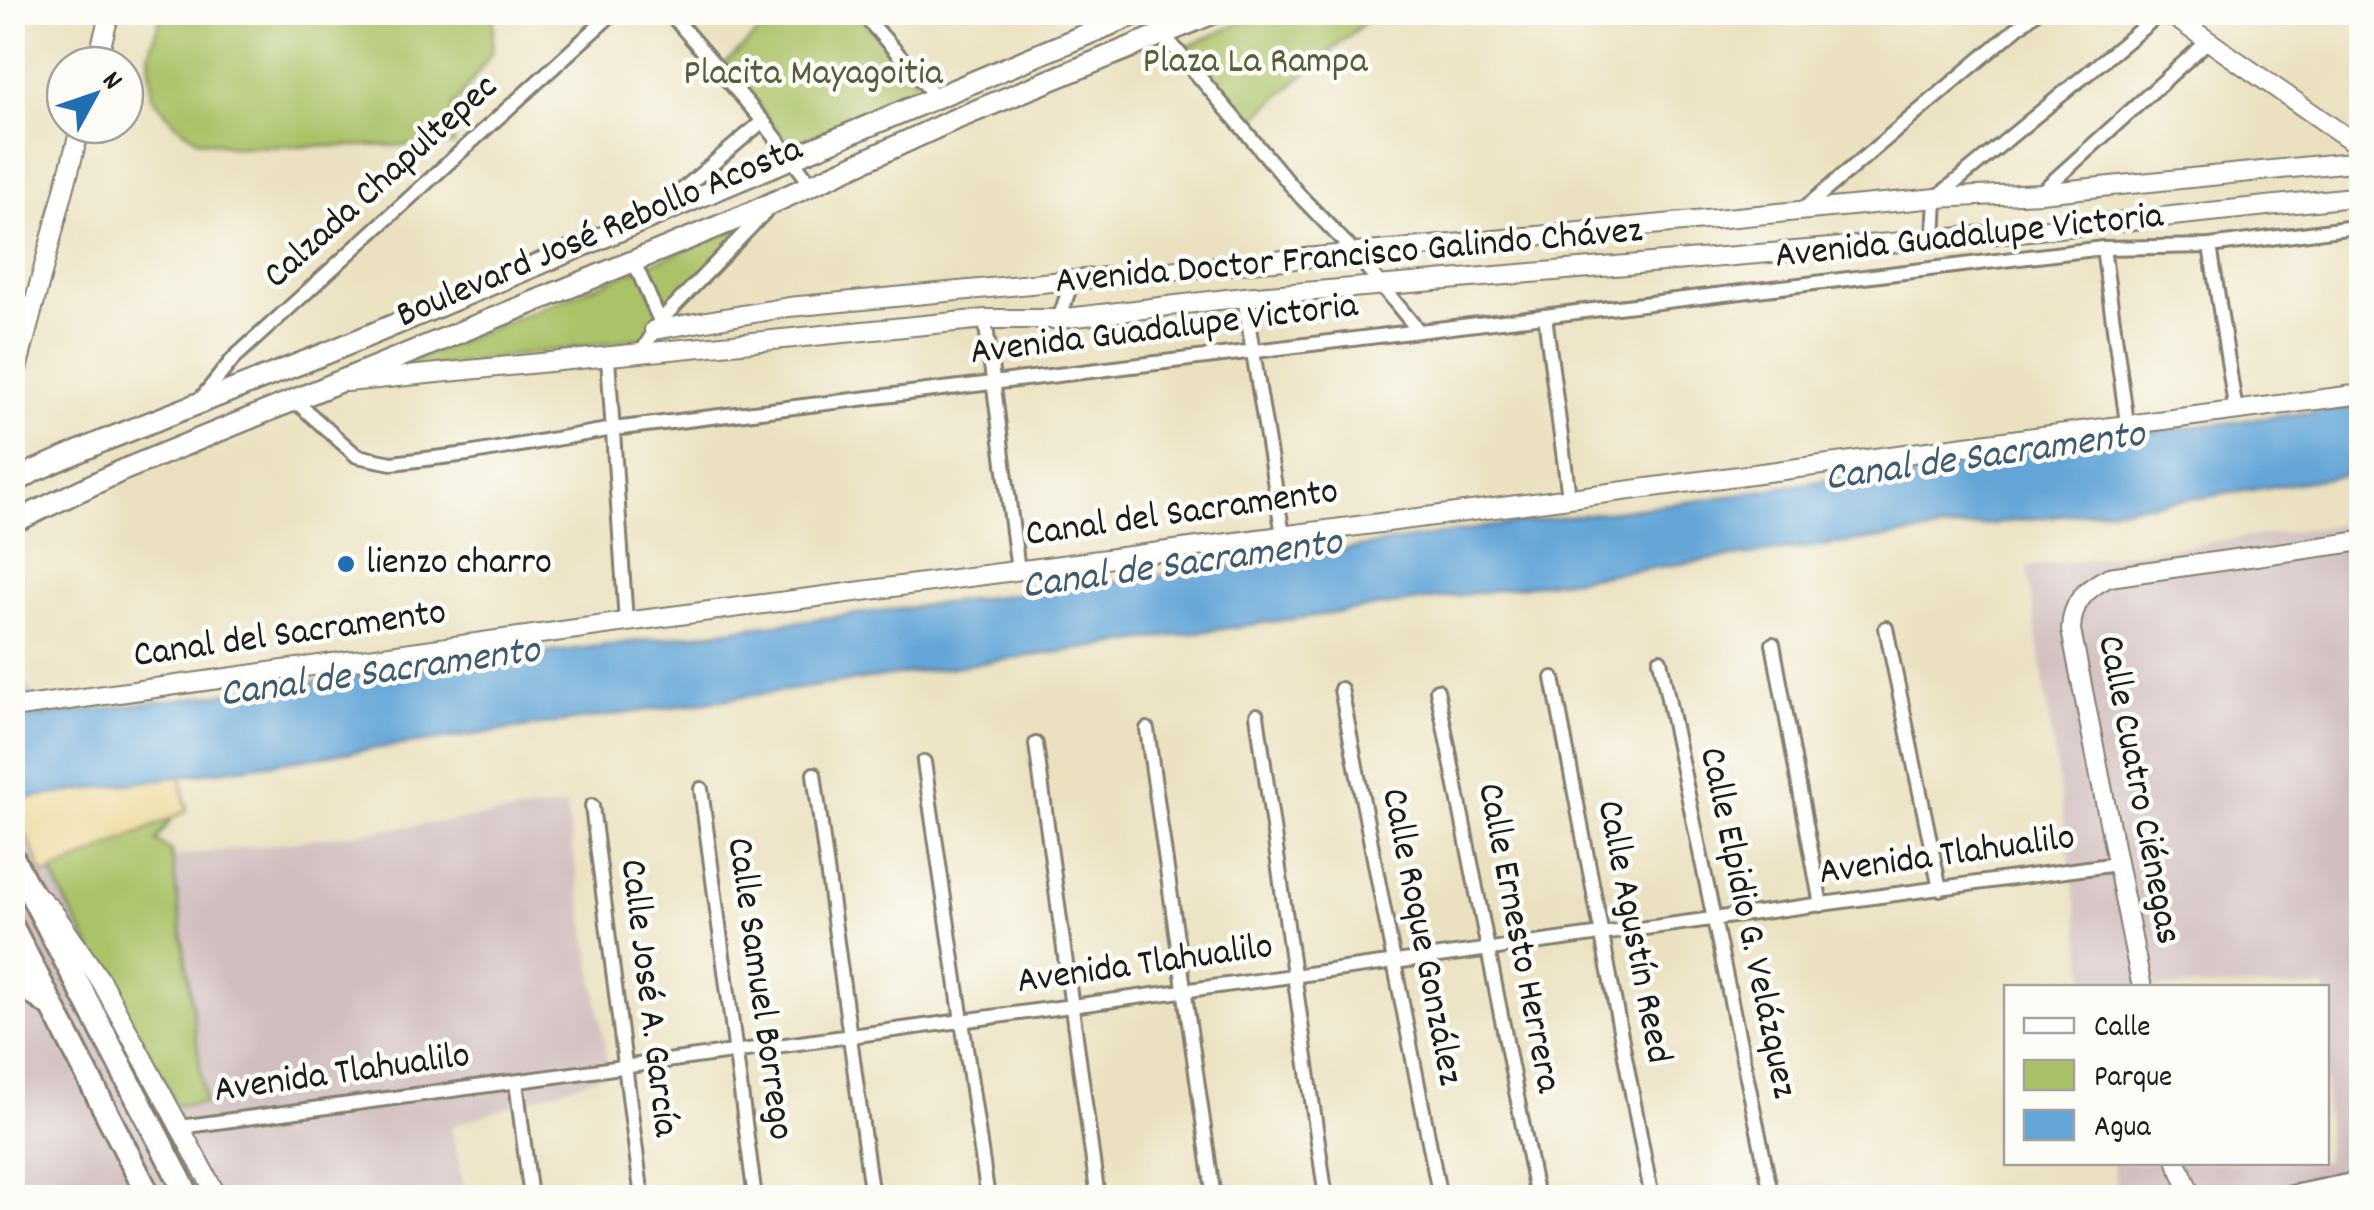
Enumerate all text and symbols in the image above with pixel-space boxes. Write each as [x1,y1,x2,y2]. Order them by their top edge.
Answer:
park label: Plaza La Rampa [1143,36,1369,91]
north arrow [45,45,145,145]
park label: Placita Mayagoitia [683,48,944,103]
street label: Calzada Chapultepec [252,62,512,304]
text: N [91,64,130,100]
street label: Boulevard José Rebollo Acosta [388,123,813,345]
street label: Avenida Guadalupe Victoria [1772,190,2167,286]
street label: Avenida Doctor Francisco Galindo Chávez [1053,205,1645,311]
street label: Avenida Guadalupe Victoria [967,280,1362,382]
water label: Canal de Sacramento [1822,408,2151,510]
street label: Canal del Sacramento [1022,466,1342,564]
water label: Canal de Sacramento [1019,516,1348,618]
place label: lienzo charro [366,537,552,592]
marker: lienzo charro [335,553,357,575]
street label: Canal del Sacramento [130,587,450,685]
water label: Canal de Sacramento [217,624,546,726]
street label: Calle Cuatro Ciénegas [2080,631,2194,949]
street label: Calle Elpidio G. Velázquez [1682,743,1810,1103]
street label: Calle Ernesto Herrera [1460,778,1574,1099]
street label: Calle Roque González [1364,784,1476,1090]
street label: Calle Agustín Reed [1580,796,1684,1068]
street label: Avenida Tlahualilo [1816,812,2078,902]
street label: Calle Samuel Borrego [710,834,806,1144]
street label: Calle José A. García [603,856,691,1141]
street label: Avenida Tlahualilo [1014,921,1276,1011]
legend [2004,985,2329,1165]
text: Calle [2094,1008,2150,1051]
street label: Avenida Tlahualilo [211,1030,473,1120]
text: Parque [2094,1058,2172,1101]
text: Agua [2094,1108,2151,1151]

